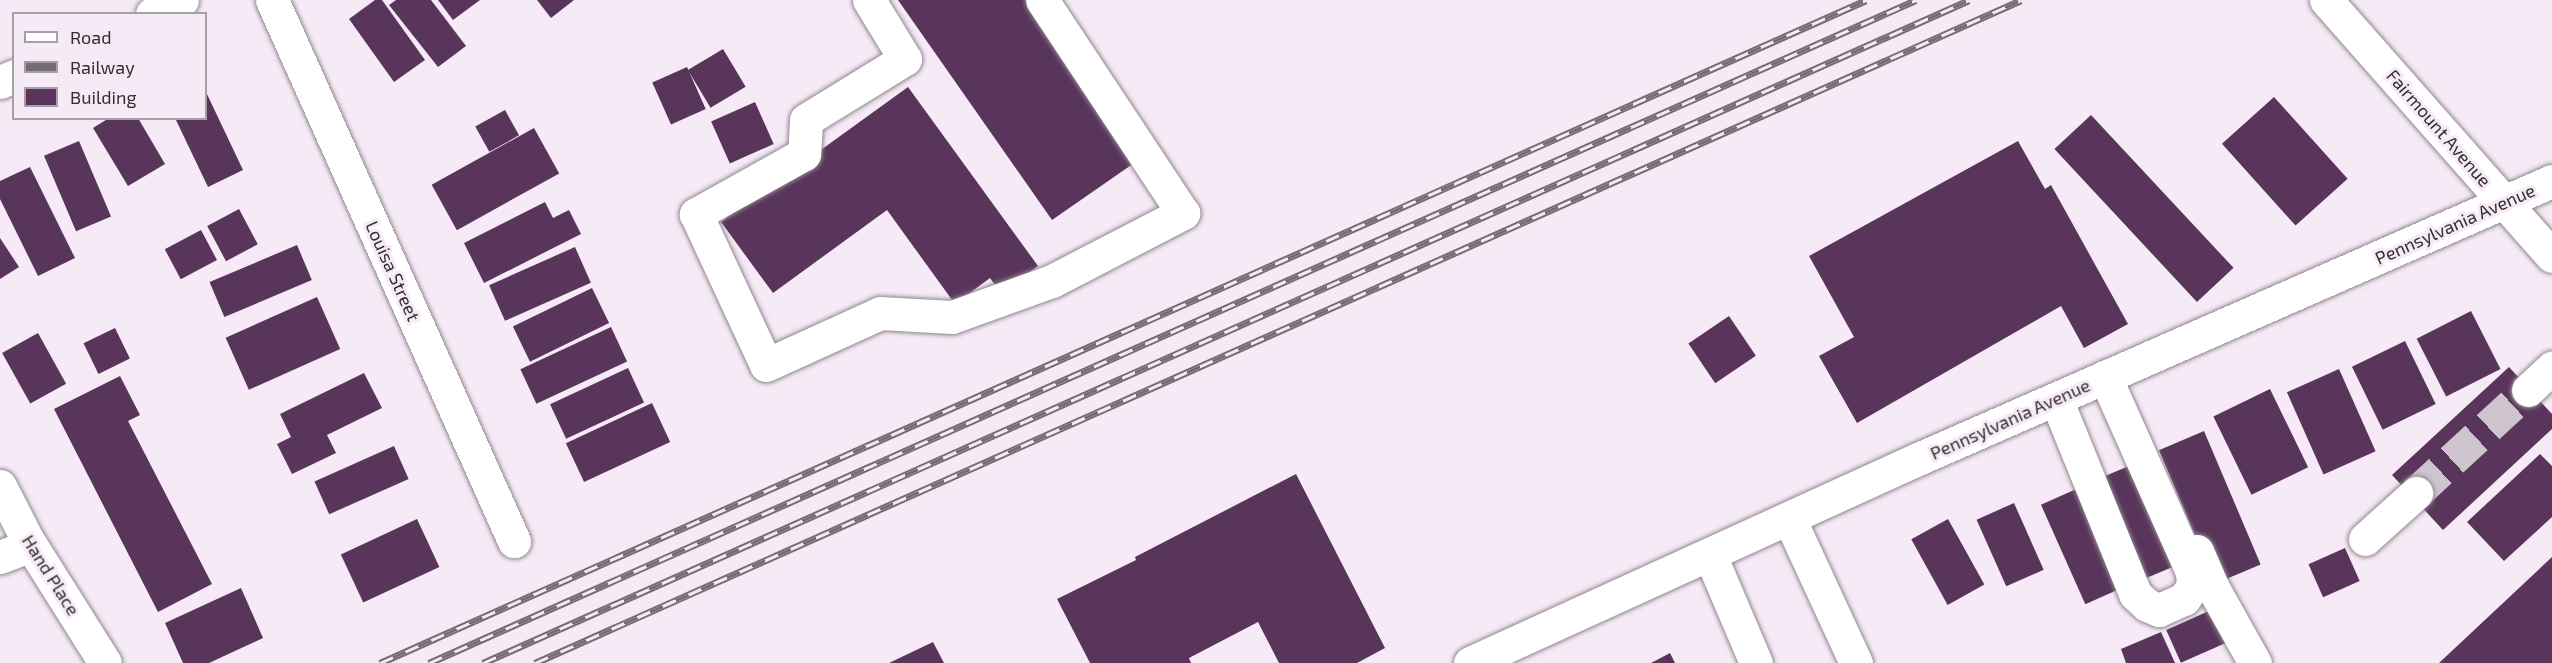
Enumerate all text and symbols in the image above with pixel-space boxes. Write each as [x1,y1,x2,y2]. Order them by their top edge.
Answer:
legend [12,12,207,120]
text: Road [70,26,111,48]
text: Railway [70,56,135,78]
street label: Fairmount Avenue [2382,65,2496,191]
text: Building [70,86,137,108]
street label: Pennsylvania Avenue [2372,179,2538,269]
street label: Louisa Street [361,218,425,324]
street label: Pennsylvania Avenue [1927,374,2093,464]
street label: Hand Place [18,531,84,619]

